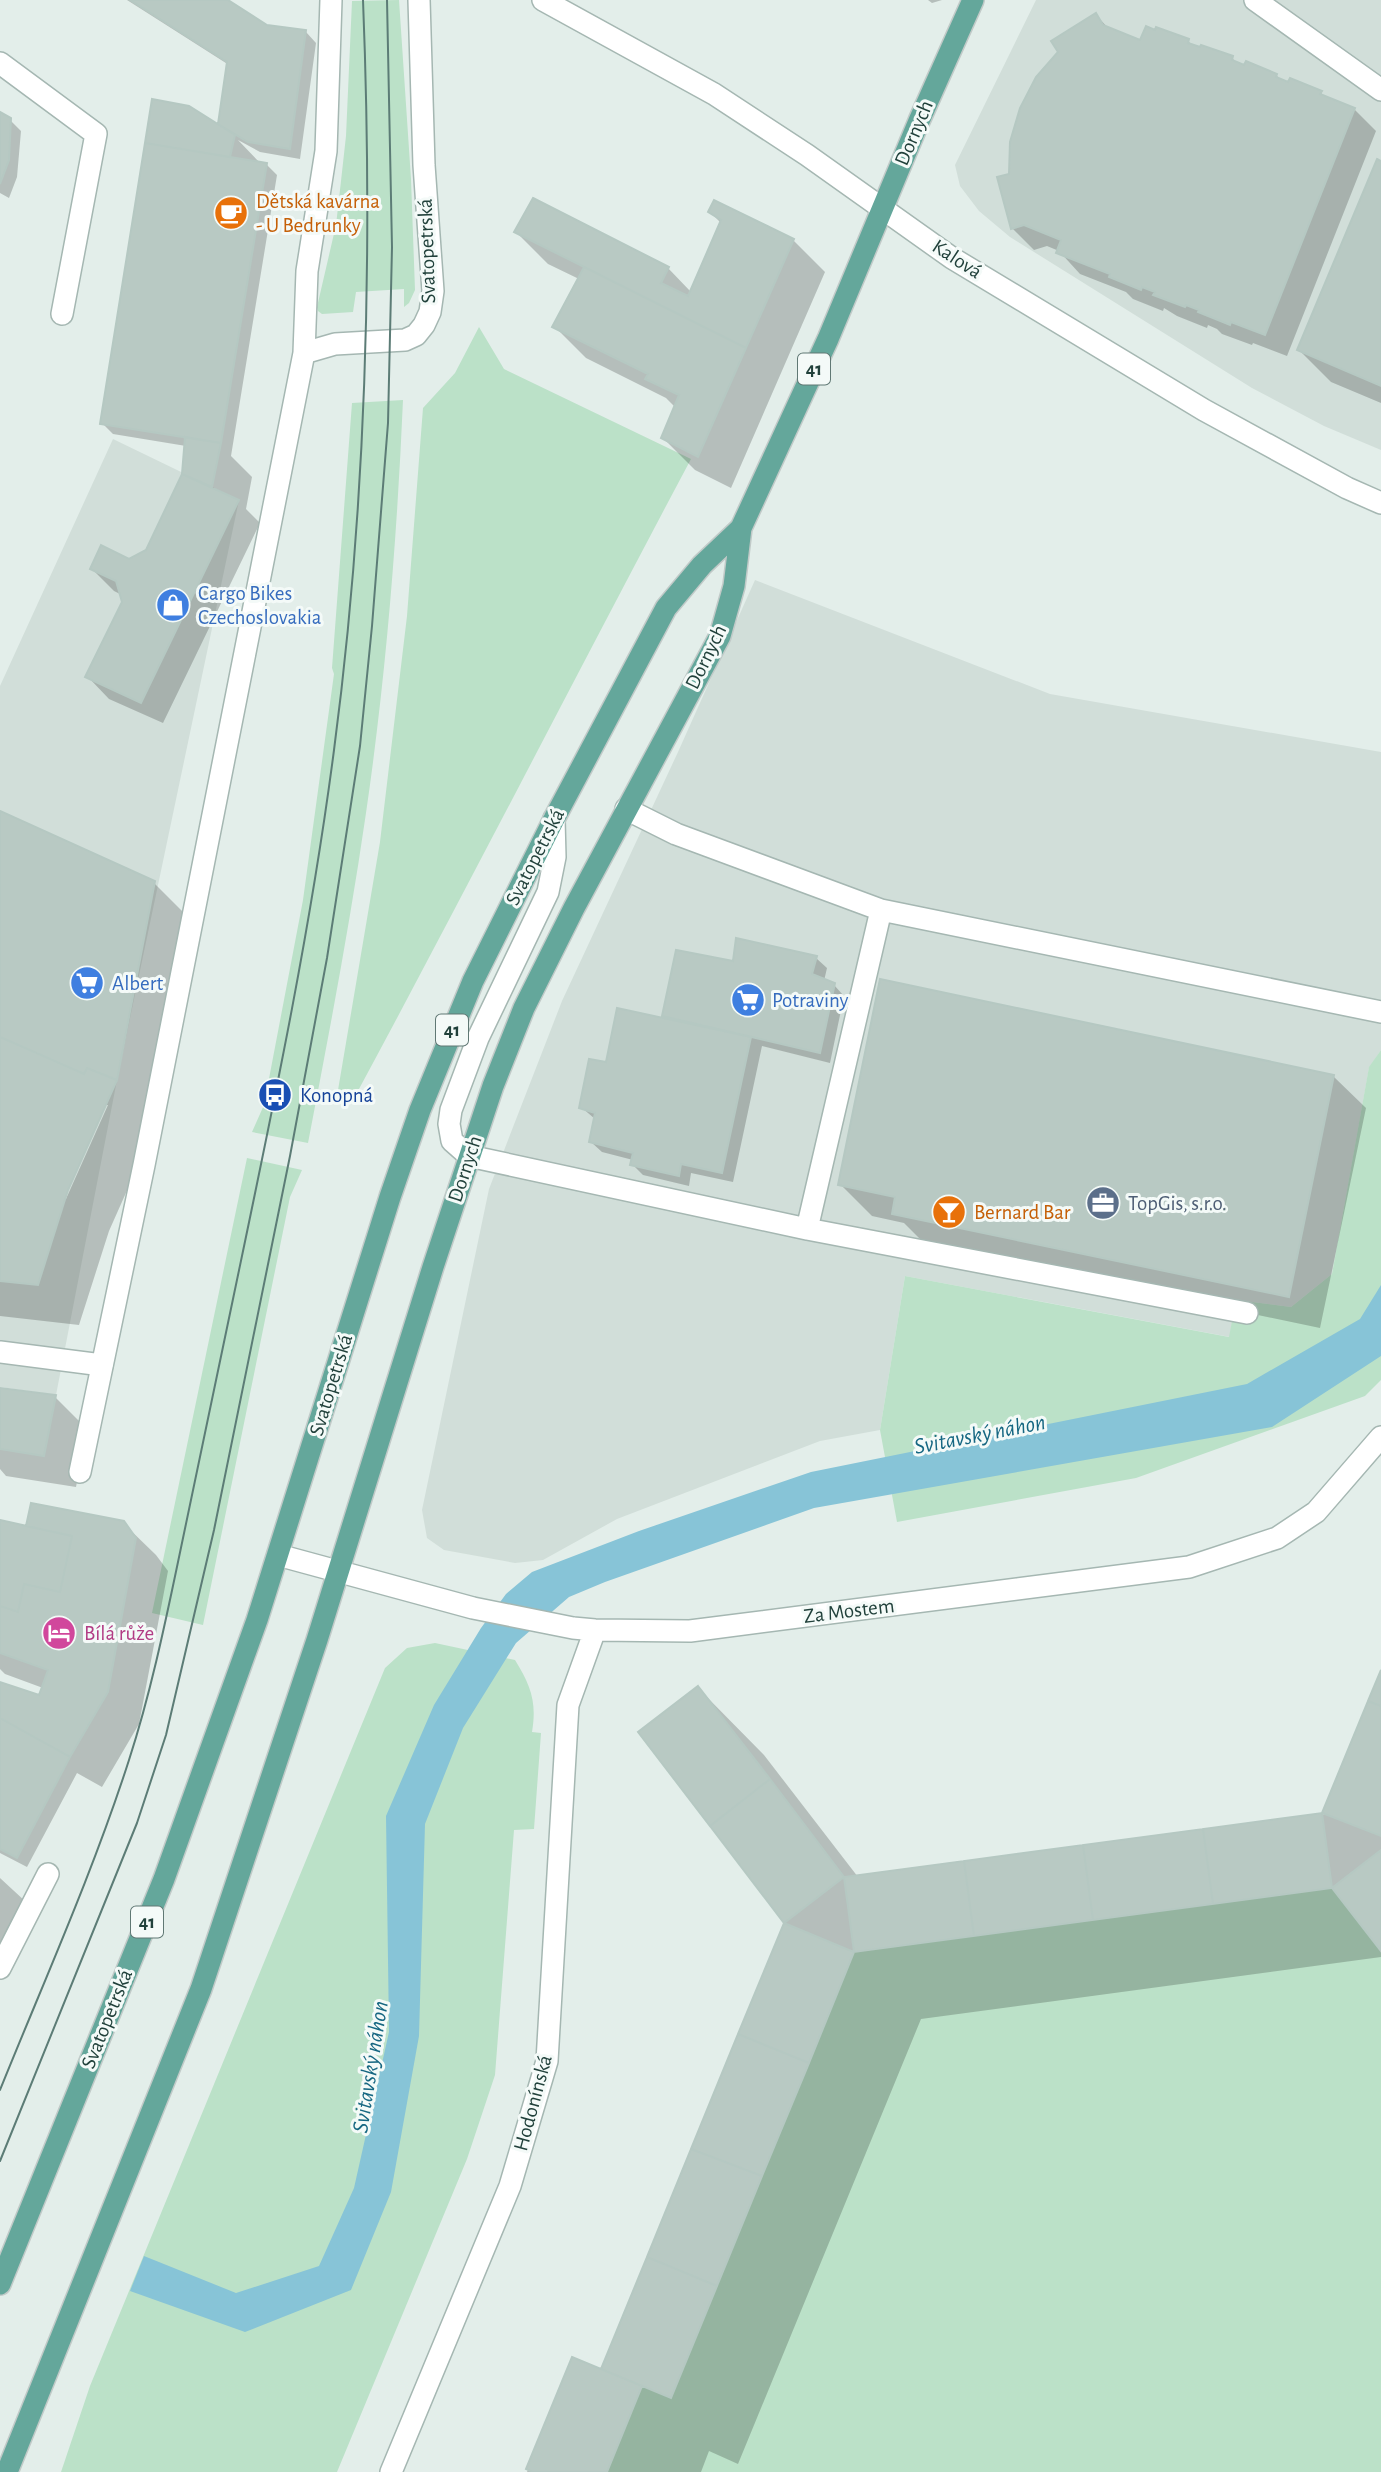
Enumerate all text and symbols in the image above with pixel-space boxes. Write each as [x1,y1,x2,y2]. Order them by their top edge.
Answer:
street label: Dornych [891,97,937,169]
place label: Dětská kavárna - U Bedrunky [256,191,380,236]
cafe icon: Dětská kavárna - U Bedrunky [212,194,250,232]
street label: Svatopetrská [415,198,439,304]
street label: Kalová [928,235,986,283]
road number: 41 [798,354,830,384]
place label: Cargo Bikes Czechoslovakia [198,583,322,628]
shop icon: Cargo Bikes Czechoslovakia [154,586,192,624]
street label: Dornych [682,622,730,692]
street label: Svatopetrská [502,805,568,909]
supermarket icon: Albert [68,964,106,1002]
place label: Albert [112,973,164,994]
supermarket icon: Potraviny [729,981,767,1019]
place label: Potraviny [772,990,848,1011]
road number: 41 [436,1014,468,1046]
bus stop icon: Konopná [256,1076,294,1114]
place label: Konopná [300,1085,374,1106]
street label: Dornych [444,1133,486,1205]
office icon: TopGis, s.r.o. [1084,1184,1122,1222]
bar icon: Bernard Bar [930,1193,968,1231]
place label: TopGis, s.r.o. [1128,1193,1227,1214]
place label: Bernard Bar [974,1202,1071,1223]
street label: Svatopetrská [306,1331,356,1438]
water label: Svitavský náhon [912,1411,1048,1459]
street label: Za Mostem [802,1595,896,1627]
hotel icon: Bílá růže [40,1614,78,1652]
place label: Bílá růže [84,1623,154,1644]
road number: 41 [131,1906,163,1938]
street label: Svatopetrská [78,1966,137,2072]
water label: Svitavský náhon [349,1999,393,2135]
street label: Hodonínská [510,2052,556,2153]

